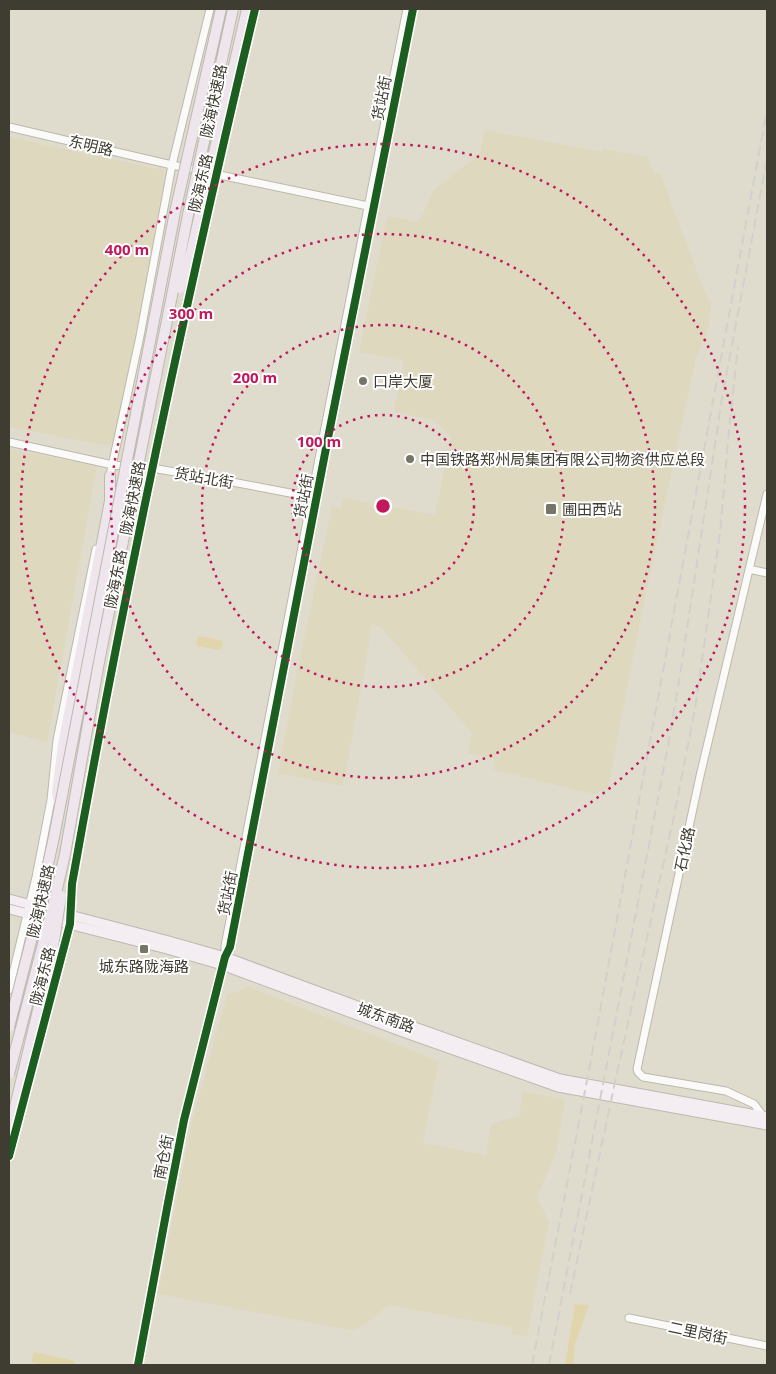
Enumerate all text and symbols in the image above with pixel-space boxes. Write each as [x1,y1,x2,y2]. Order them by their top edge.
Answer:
street label: 陇海快速路 [195,62,231,140]
street label: 货站街 [367,74,395,122]
street label: 东明路 [67,130,115,160]
street label: 陇海东路 [184,152,216,214]
text: 400 m [105,239,149,259]
text: 300 m [169,303,213,323]
text: 200 m [233,367,277,387]
place label: 口岸大厦 [373,371,433,391]
marker: 口岸大厦 [357,375,369,387]
text: 100 m [297,431,341,451]
place label: 中国铁路郑州局集团有限公司物资供应总段 [420,449,705,469]
marker: 中国铁路郑州局集团有限公司物资供应总段 [404,453,416,465]
street label: 陇海快速路 [115,459,149,537]
street label: 货站北街 [173,462,235,492]
street label: 货站街 [289,472,317,520]
centre of rings [374,497,392,515]
place label: 圃田西站 [562,499,622,519]
marker: 圃田西站 [544,502,558,516]
street label: 陇海东路 [99,548,131,610]
street label: 石化路 [670,825,698,873]
street label: 陇海快速路 [22,862,58,940]
street label: 货站街 [213,869,241,917]
marker: 城东路陇海路 [138,943,150,955]
street label: 陇海东路 [25,944,59,1008]
place label: 城东路陇海路 [99,956,189,976]
street label: 城东南路 [354,997,418,1037]
street label: 南仓街 [149,1133,177,1181]
street label: 二里岗街 [667,1316,729,1348]

